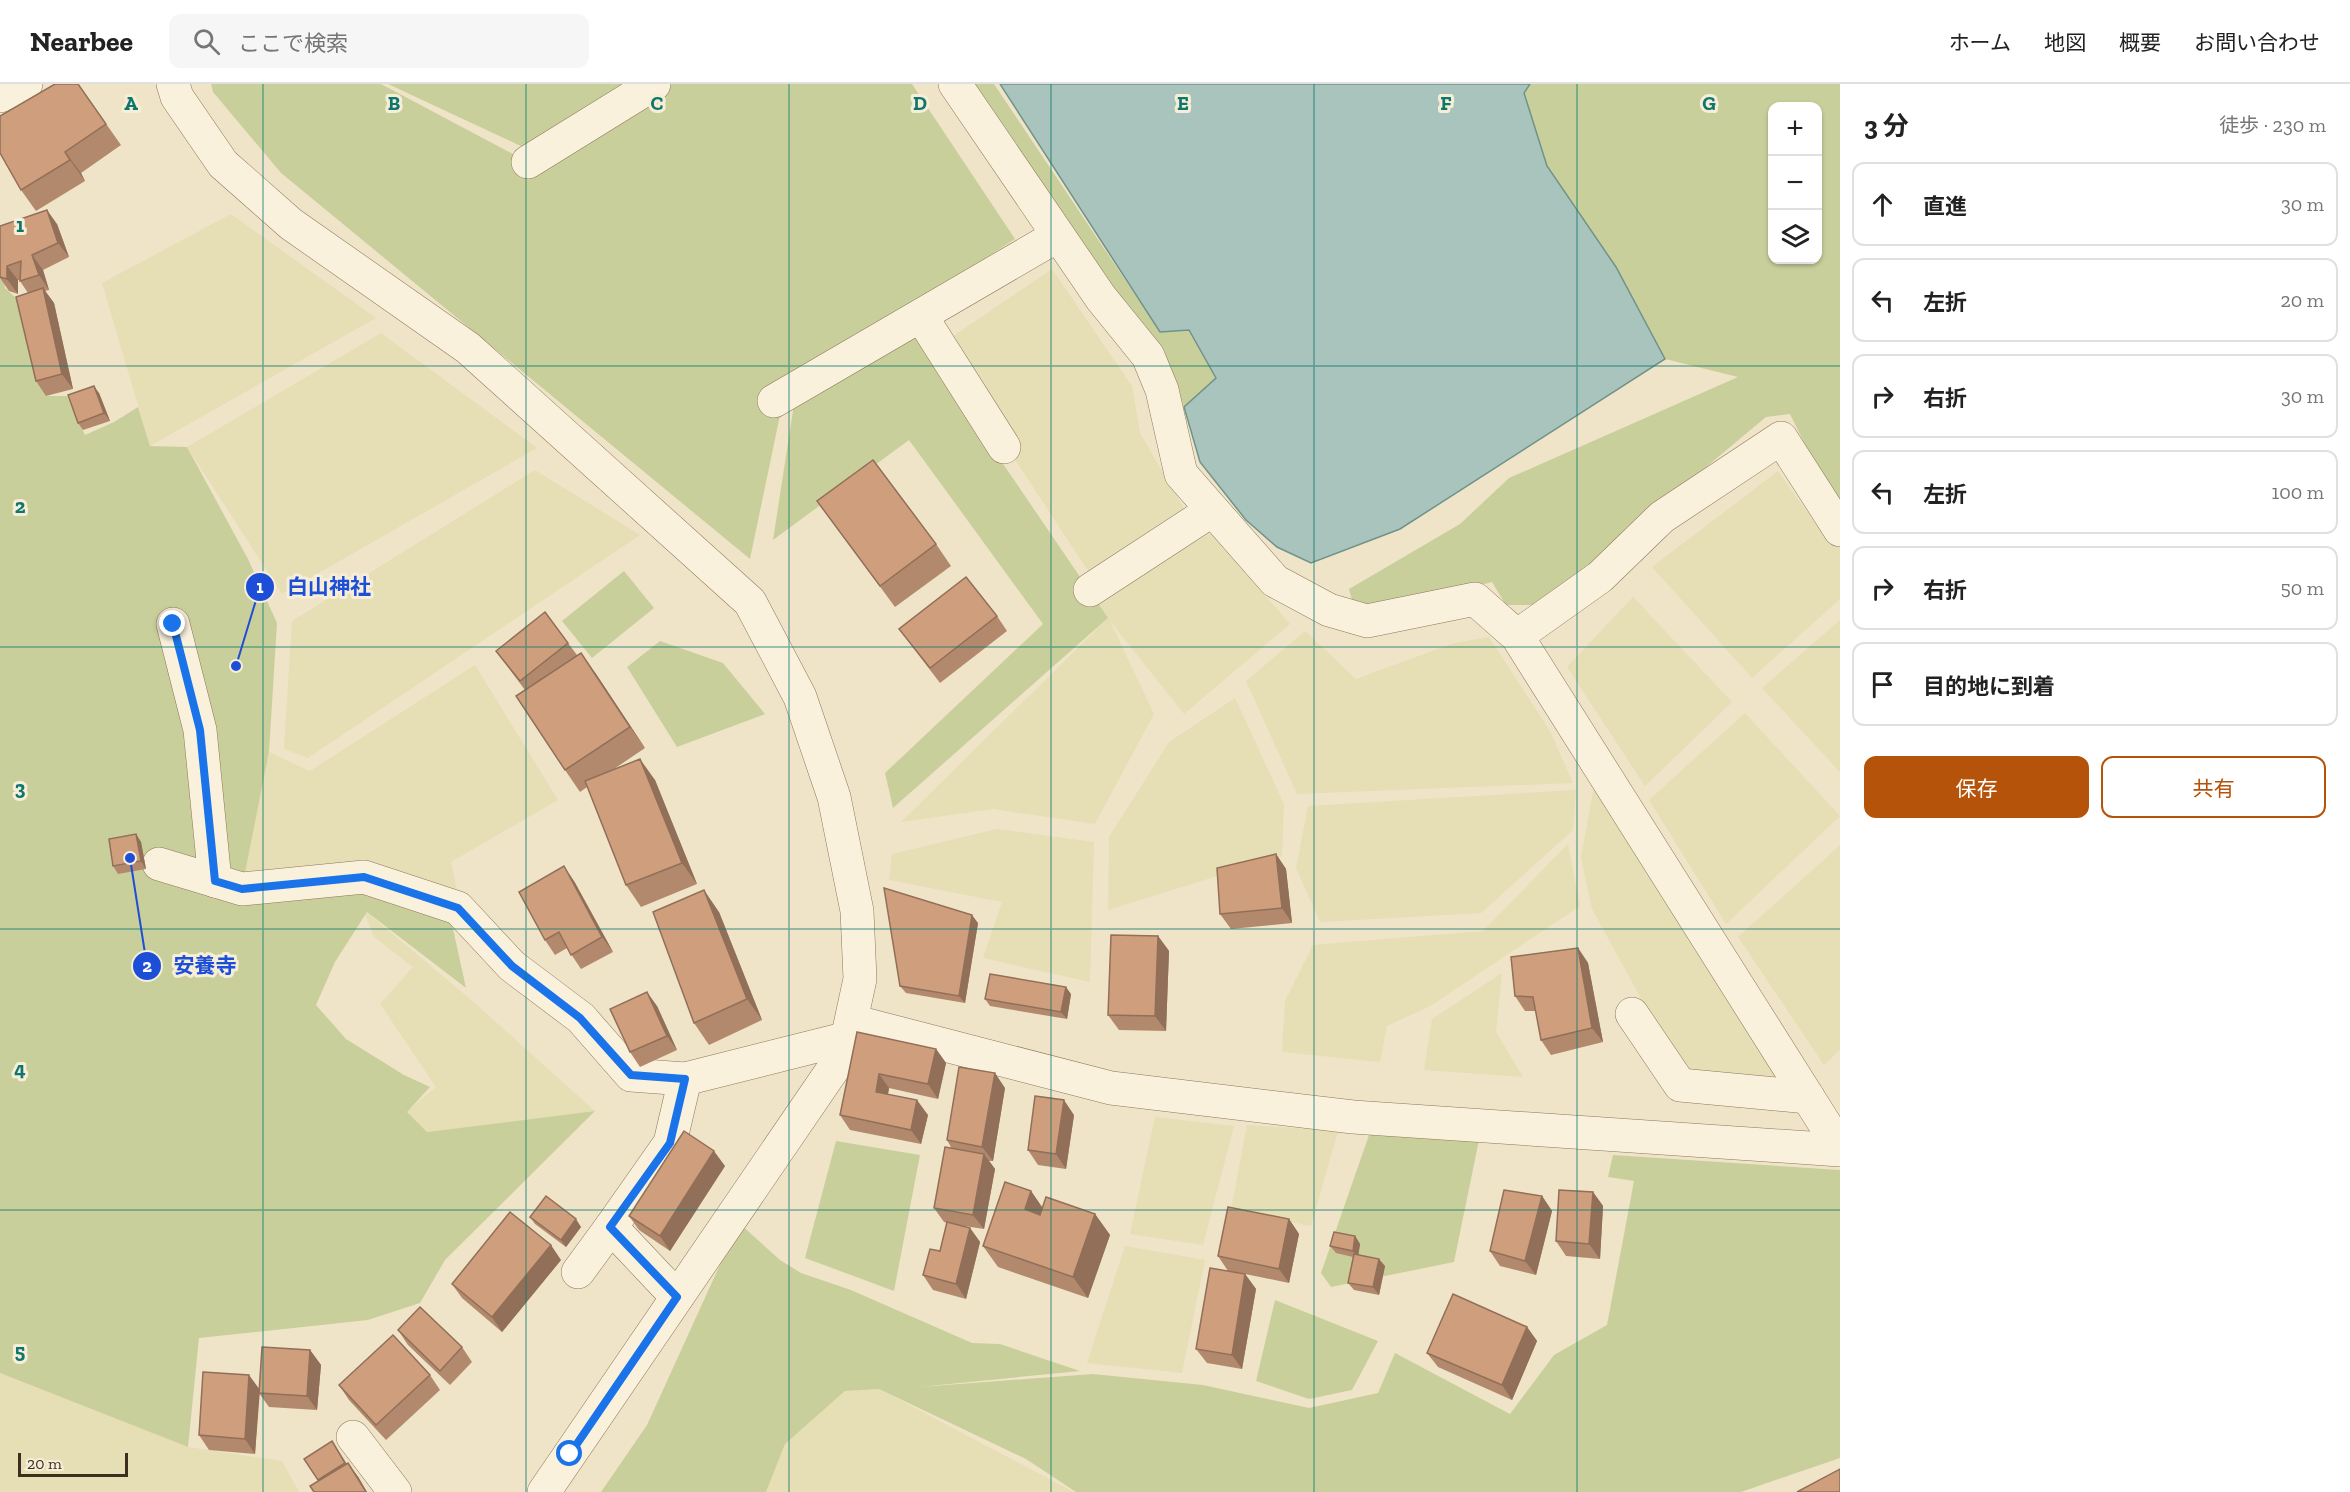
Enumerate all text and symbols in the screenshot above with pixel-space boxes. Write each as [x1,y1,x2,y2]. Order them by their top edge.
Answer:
search box [169,14,589,68]
text: Nearbee [30,25,133,58]
icon: search [190,25,223,58]
text: ここで検索 [238,30,348,57]
text: ホーム [1949,30,2011,55]
text: 地図 [2044,30,2086,55]
text: 概要 [2119,30,2161,55]
text: お問い合わせ [2194,30,2320,55]
text: A [124,91,138,115]
text: B [388,91,400,115]
text: C [651,91,664,115]
text: D [913,91,927,115]
text: E [1177,91,1189,115]
text: F [1440,91,1452,115]
text: G [1702,91,1716,115]
map controls [1768,102,1822,264]
button: + [1768,102,1822,156]
text: 3 分 [1864,110,1909,142]
text: 徒歩 · 230 m [2219,113,2326,137]
button: − [1768,156,1822,210]
icon: ahead [1866,188,1899,221]
text: 30 m [2281,192,2324,216]
text: 直進 [1923,193,1967,220]
button: layers [1768,210,1822,264]
text: 1 [16,213,24,237]
icon: left [1866,284,1899,317]
text: 20 m [2280,288,2324,312]
text: 左折 [1923,289,1967,316]
icon: right [1866,380,1899,413]
text: 30 m [2281,384,2324,408]
text: 右折 [1923,385,1967,412]
icon: left [1866,476,1899,509]
text: 100 m [2271,480,2324,504]
text: 左折 [1923,481,1967,508]
text: 2 [15,494,26,518]
callout: 白山神社 [245,567,383,606]
icon: right [1866,572,1899,605]
text: 白山神社 [287,574,371,599]
text: 1 [256,576,264,598]
text: 50 m [2280,576,2324,600]
text: 右折 [1923,577,1967,604]
route end [159,610,185,636]
icon: arrive [1866,668,1899,701]
text: 目的地に到着 [1923,673,2055,700]
button: 保存 [1864,756,2089,818]
button: 共有 [2101,756,2326,818]
text: 3 [15,776,26,800]
callout: 安養寺 [132,946,249,985]
text: 安養寺 [174,953,237,978]
text: 2 [142,955,152,977]
text: 4 [14,1057,26,1081]
text: 5 [15,1339,25,1363]
route start [556,1440,582,1466]
scale bar [18,1450,128,1478]
text: 20 m [27,1454,62,1473]

